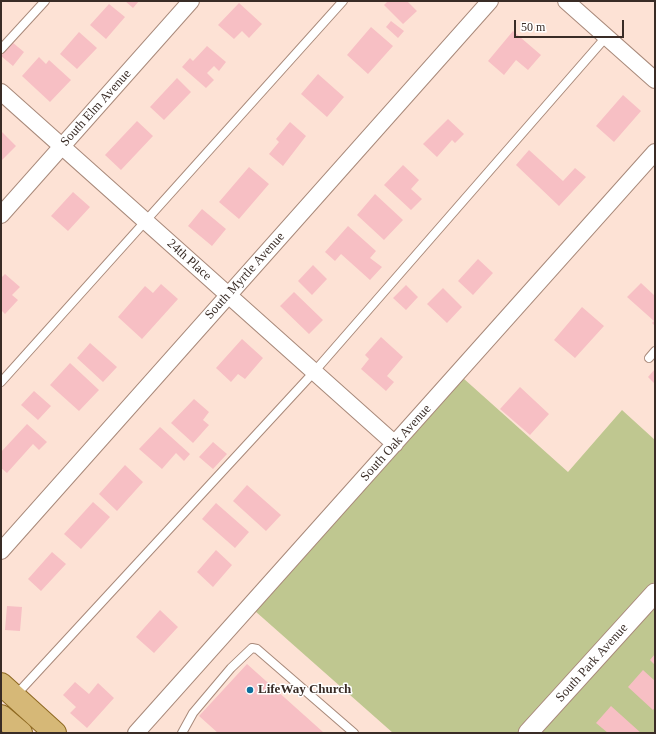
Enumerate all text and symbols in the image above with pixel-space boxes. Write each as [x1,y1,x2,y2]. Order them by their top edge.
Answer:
scale bar [516,12,626,38]
text: 50 m [521,20,545,34]
street label: South Elm Avenue [57,66,135,150]
street label: South Myrtle Avenue [202,229,288,323]
street label: 24th Place [164,236,214,284]
street label: South Oak Avenue [357,401,435,485]
street label: South Park Avenue [553,621,631,705]
place label: LifeWay Church [258,682,351,698]
marker: LifeWay Church [245,685,255,695]

